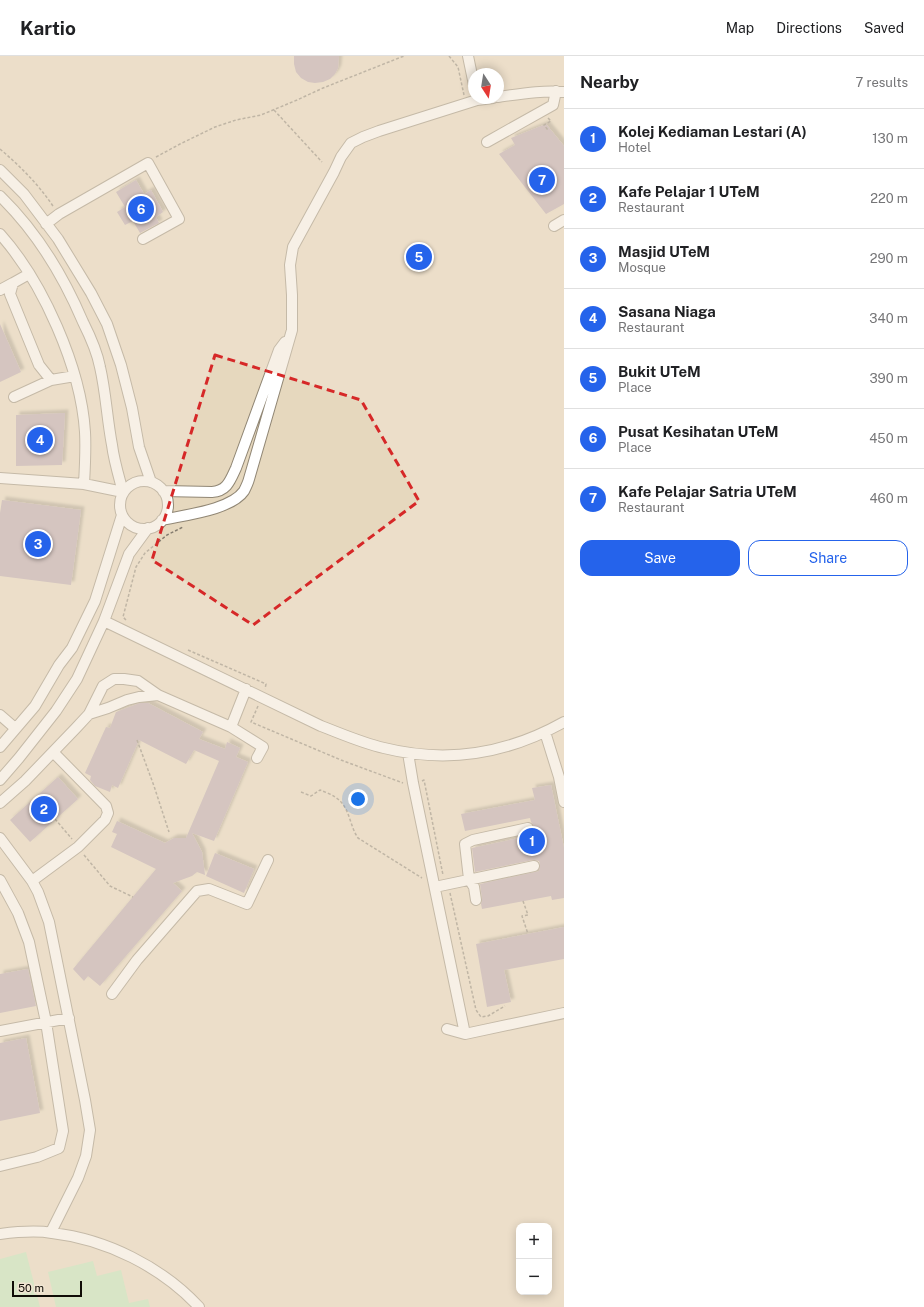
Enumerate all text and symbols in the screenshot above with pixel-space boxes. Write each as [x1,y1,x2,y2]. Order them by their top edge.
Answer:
text: Kartio [20,17,76,39]
text: Map [726,20,754,36]
text: Directions [776,20,842,36]
text: Saved [864,20,904,36]
north arrow [468,68,504,104]
text: Nearby [580,72,639,92]
text: 7 results [855,75,908,90]
text: Kolej Kediaman Lestari (A) [618,123,807,140]
text: 1 [590,131,596,146]
text: 130 m [872,131,908,146]
text: Hotel [618,140,651,155]
pin: 7 [529,165,555,195]
text: Kafe Pelajar 1 UTeM [618,183,760,200]
text: 2 [589,191,597,206]
text: 220 m [870,191,908,206]
pin: 6 [128,194,154,224]
text: Restaurant [618,200,684,215]
pin: 5 [406,242,432,272]
text: Masjid UTeM [618,243,710,260]
text: 3 [589,251,597,266]
text: 290 m [870,251,908,266]
text: Mosque [618,260,666,275]
text: Sasana Niaga [618,303,716,320]
text: 4 [589,311,597,326]
text: 340 m [869,311,908,326]
text: Restaurant [618,320,684,335]
text: Bukit UTeM [618,363,701,380]
text: 5 [589,371,597,386]
text: 390 m [870,371,908,386]
text: Place [618,380,652,395]
text: Pusat Kesihatan UTeM [618,423,779,440]
pin: 4 [27,425,53,455]
text: 6 [589,431,597,446]
text: 450 m [869,431,908,446]
text: Place [618,440,652,455]
text: Kafe Pelajar Satria UTeM [618,483,797,500]
text: 7 [589,491,597,506]
text: 460 m [869,491,908,506]
text: Restaurant [618,500,684,515]
pin: 3 [25,529,51,559]
button: Save [580,540,740,576]
button: Share [748,540,908,576]
your location [348,789,368,809]
pin: 2 [31,794,57,824]
pin: 1 [519,826,545,856]
map controls [516,1223,552,1295]
button: + [516,1223,552,1259]
button: − [516,1259,552,1295]
scale bar [12,1279,82,1298]
text: 50 m [18,1282,44,1294]

